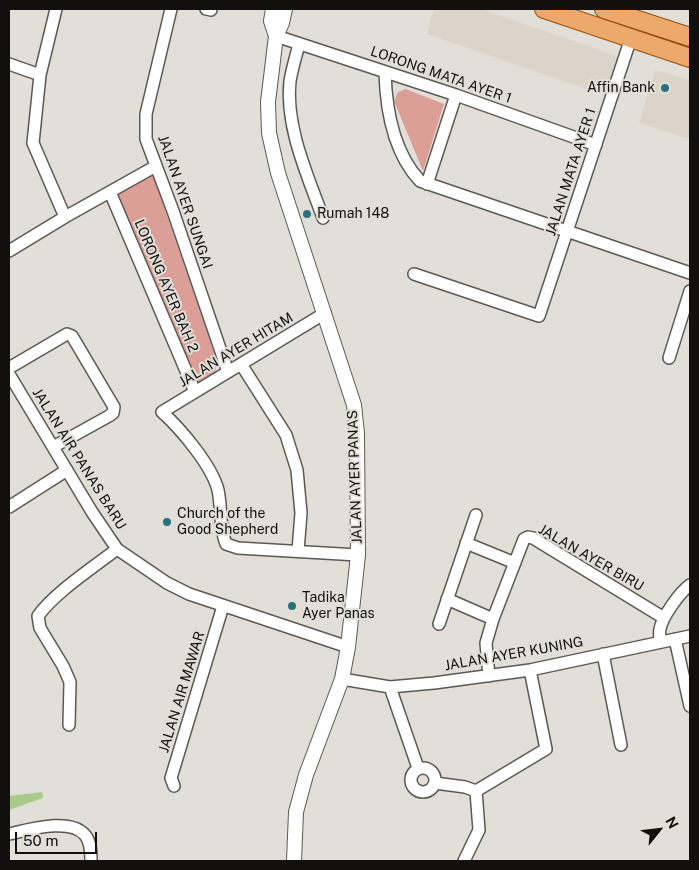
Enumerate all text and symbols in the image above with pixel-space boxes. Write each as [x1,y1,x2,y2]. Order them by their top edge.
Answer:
street label: LORONG MATA AYER 1 [368,43,514,107]
place label: Affin Bank [587,80,655,96]
marker: Affin Bank [659,82,671,94]
street label: JALAN MATA AYER 1 [542,106,600,238]
street label: JALAN AYER SUNGAI [154,133,216,271]
place label: Rumah 148 [317,206,389,222]
marker: Rumah 148 [301,208,313,220]
street label: LORONG AYER BAH 2 [130,217,202,355]
street label: JALAN AYER HITAM [176,309,296,391]
street label: JALAN AIR PANAS BARU [29,385,129,533]
street label: JALAN AYER PANAS [344,410,366,544]
place label: Church of the Good Shepherd [177,506,278,538]
marker: Church of the Good Shepherd [161,516,173,528]
street label: JALAN AYER BIRU [535,521,647,595]
place label: Tadika Ayer Panas [302,590,375,622]
marker: Tadika Ayer Panas [286,600,298,612]
street label: JALAN AIR MAWAR [156,629,208,755]
street label: JALAN AYER KUNING [443,634,585,674]
north arrow [634,805,684,855]
text: N [662,814,682,831]
scale bar [18,822,100,854]
text: 50 m [23,832,58,849]

